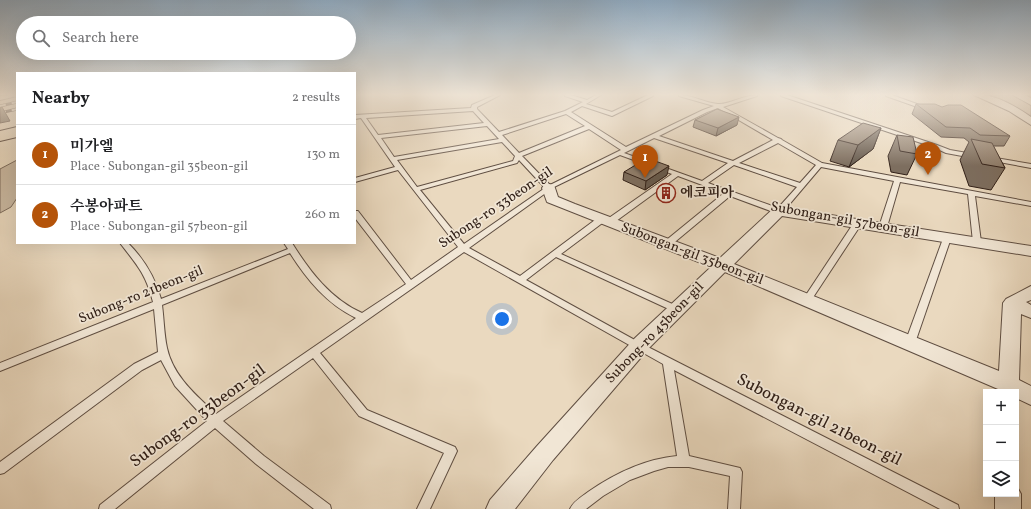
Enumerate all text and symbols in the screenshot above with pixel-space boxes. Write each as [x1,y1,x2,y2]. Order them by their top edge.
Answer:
search box [16,16,356,60]
icon: search [30,27,52,49]
text: Search here [62,28,139,49]
text: Nearby [32,87,90,110]
text: 2 results [292,89,340,107]
text: 미가엘 [70,137,113,158]
pin: 2 [915,142,941,175]
pin: 1 [632,145,658,178]
text: 1 [42,146,48,164]
text: 130 m [307,146,340,164]
text: Place · Subongan-gil 35beon-gil [70,158,248,176]
street label: Subong-ro 33beon-gil [435,163,557,253]
building icon: 에코피아 [655,182,677,204]
place label: 에코피아 [680,184,735,203]
text: 수봉아파트 [70,197,142,218]
street label: Subongan-gil 57beon-gil [769,198,921,242]
text: 2 [42,206,48,224]
text: 260 m [305,206,340,224]
text: Place · Subongan-gil 57beon-gil [70,218,248,236]
street label: Subongan-gil 35beon-gil [618,218,766,290]
street label: Subong-ro 21beon-gil [76,261,206,329]
street label: Subong-ro 45beon-gil [601,278,709,388]
your location [492,309,512,329]
street label: Subong-ro 33beon-gil [125,359,271,473]
street label: Subongan-gil 21beon-gil [732,368,906,472]
map controls [983,389,1019,497]
button: + [983,389,1019,425]
button: − [983,425,1019,461]
button: layers [983,461,1019,497]

